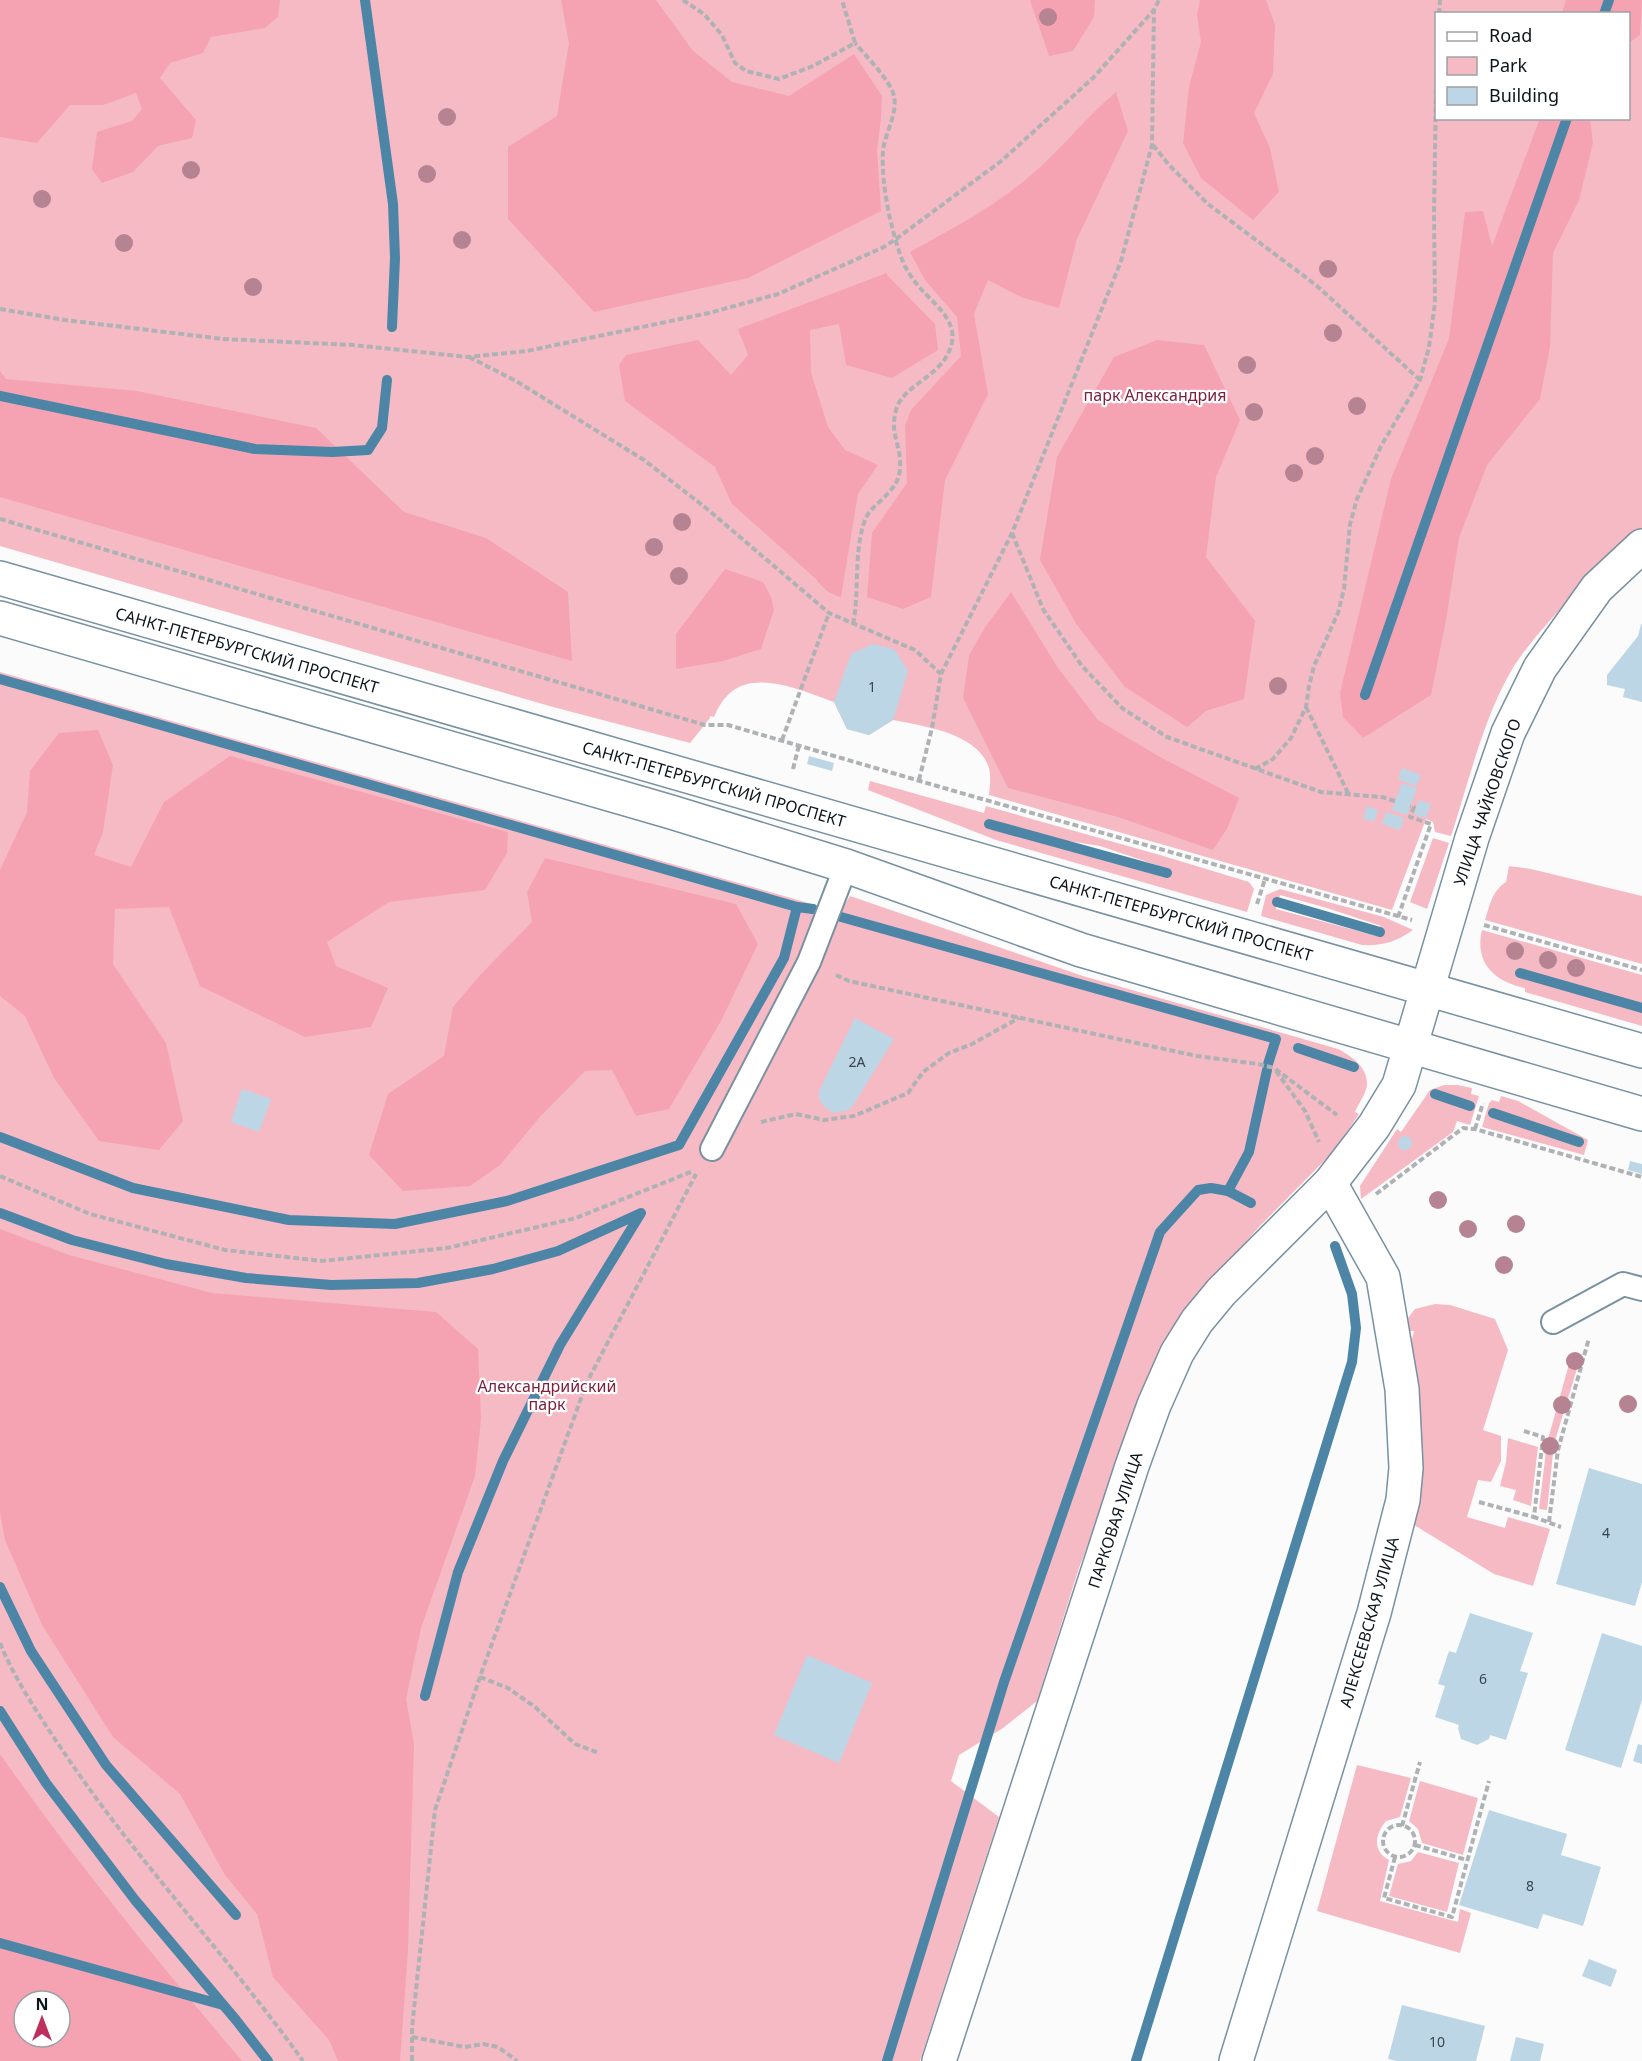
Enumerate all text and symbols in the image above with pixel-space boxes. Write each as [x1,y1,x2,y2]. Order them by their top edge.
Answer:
legend [1435,12,1630,120]
text: Road [1489,23,1532,47]
text: Park [1489,53,1527,77]
text: Building [1489,83,1559,107]
park label: парк Александрия [1084,384,1226,406]
street label: САНКТ-ПЕТЕРБУРГСКИЙ ПРОСПЕКТ [113,602,381,698]
house number: 1 [868,677,876,696]
street label: УЛИЦА ЧАЙКОВСКОГО [1448,716,1526,888]
street label: САНКТ-ПЕТЕРБУРГСКИЙ ПРОСПЕКТ [580,736,848,832]
street label: САНКТ-ПЕТЕРБУРГСКИЙ ПРОСПЕКТ [1047,870,1315,966]
house number: 2А [849,1052,866,1071]
park label: Александрийский парк [478,1375,616,1415]
street label: ПАРКОВАЯ УЛИЦА [1083,1448,1148,1591]
house number: 4 [1602,1523,1610,1542]
street label: АЛЕКСЕЕВСКАЯ УЛИЦА [1334,1533,1404,1710]
house number: 6 [1479,1669,1487,1688]
house number: 8 [1526,1876,1534,1895]
north arrow [12,1989,72,2049]
text: N [35,1993,49,2015]
house number: 10 [1429,2032,1445,2051]

